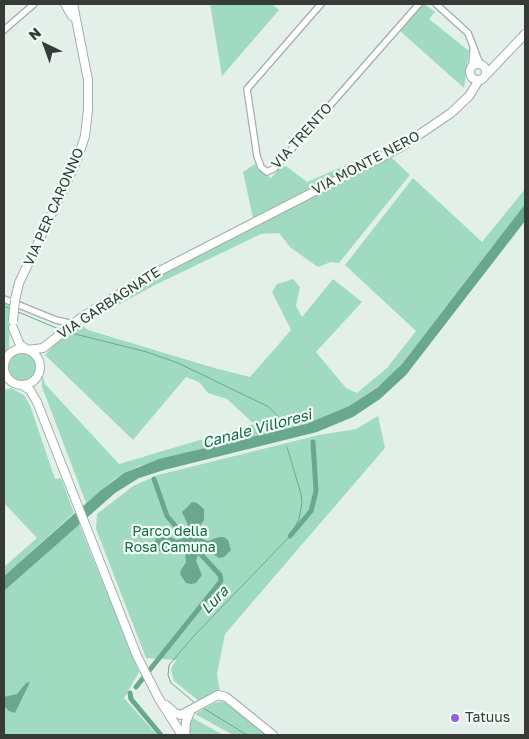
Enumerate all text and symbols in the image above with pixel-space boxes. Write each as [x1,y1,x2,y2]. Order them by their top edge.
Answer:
north arrow [20,20,70,70]
text: N [25,24,44,43]
street label: VIA TRENTO [268,100,336,172]
street label: VIA MONTE NERO [309,128,423,198]
street label: VIA PER CARONNO [20,145,88,269]
street label: VIA GARBAGNATE [54,263,164,343]
water label: Canale Villoresi [200,406,314,452]
park label: Parco della Rosa Camuna [124,524,216,556]
water label: Lura [198,582,232,618]
place label: Tatuus [465,710,510,726]
marker: Tatuus [449,712,461,724]

